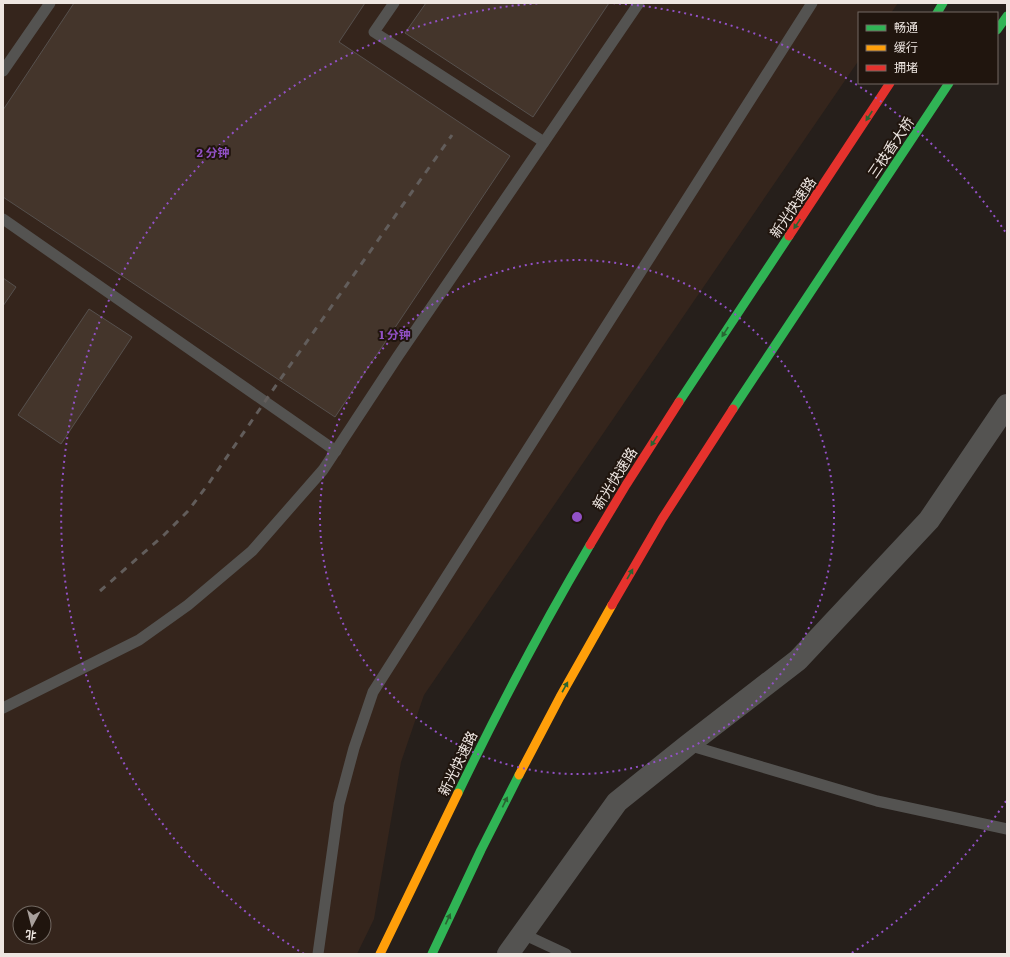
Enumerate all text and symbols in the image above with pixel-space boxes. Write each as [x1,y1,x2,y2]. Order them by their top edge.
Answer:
legend [858,12,998,84]
text: 畅通 [894,18,918,36]
text: 缓行 [894,38,918,56]
text: 拥堵 [894,58,918,76]
one-way arrow [865,110,873,121]
street label: 三枝香大桥 [862,112,918,182]
text: 2 分钟 [197,143,229,161]
street label: 新光快速路 [764,172,820,242]
one-way arrow [794,218,801,230]
text: 1 分钟 [379,325,411,343]
one-way arrow [721,327,729,337]
one-way arrow [650,436,658,446]
street label: 新光快速路 [587,443,641,513]
centre of rings [570,510,584,524]
one-way arrow [626,568,633,580]
one-way arrow [562,681,569,692]
street label: 新光快速路 [433,727,481,799]
one-way arrow [502,796,508,807]
north arrow [12,905,52,945]
one-way arrow [445,913,451,924]
text: 北 [24,927,37,945]

